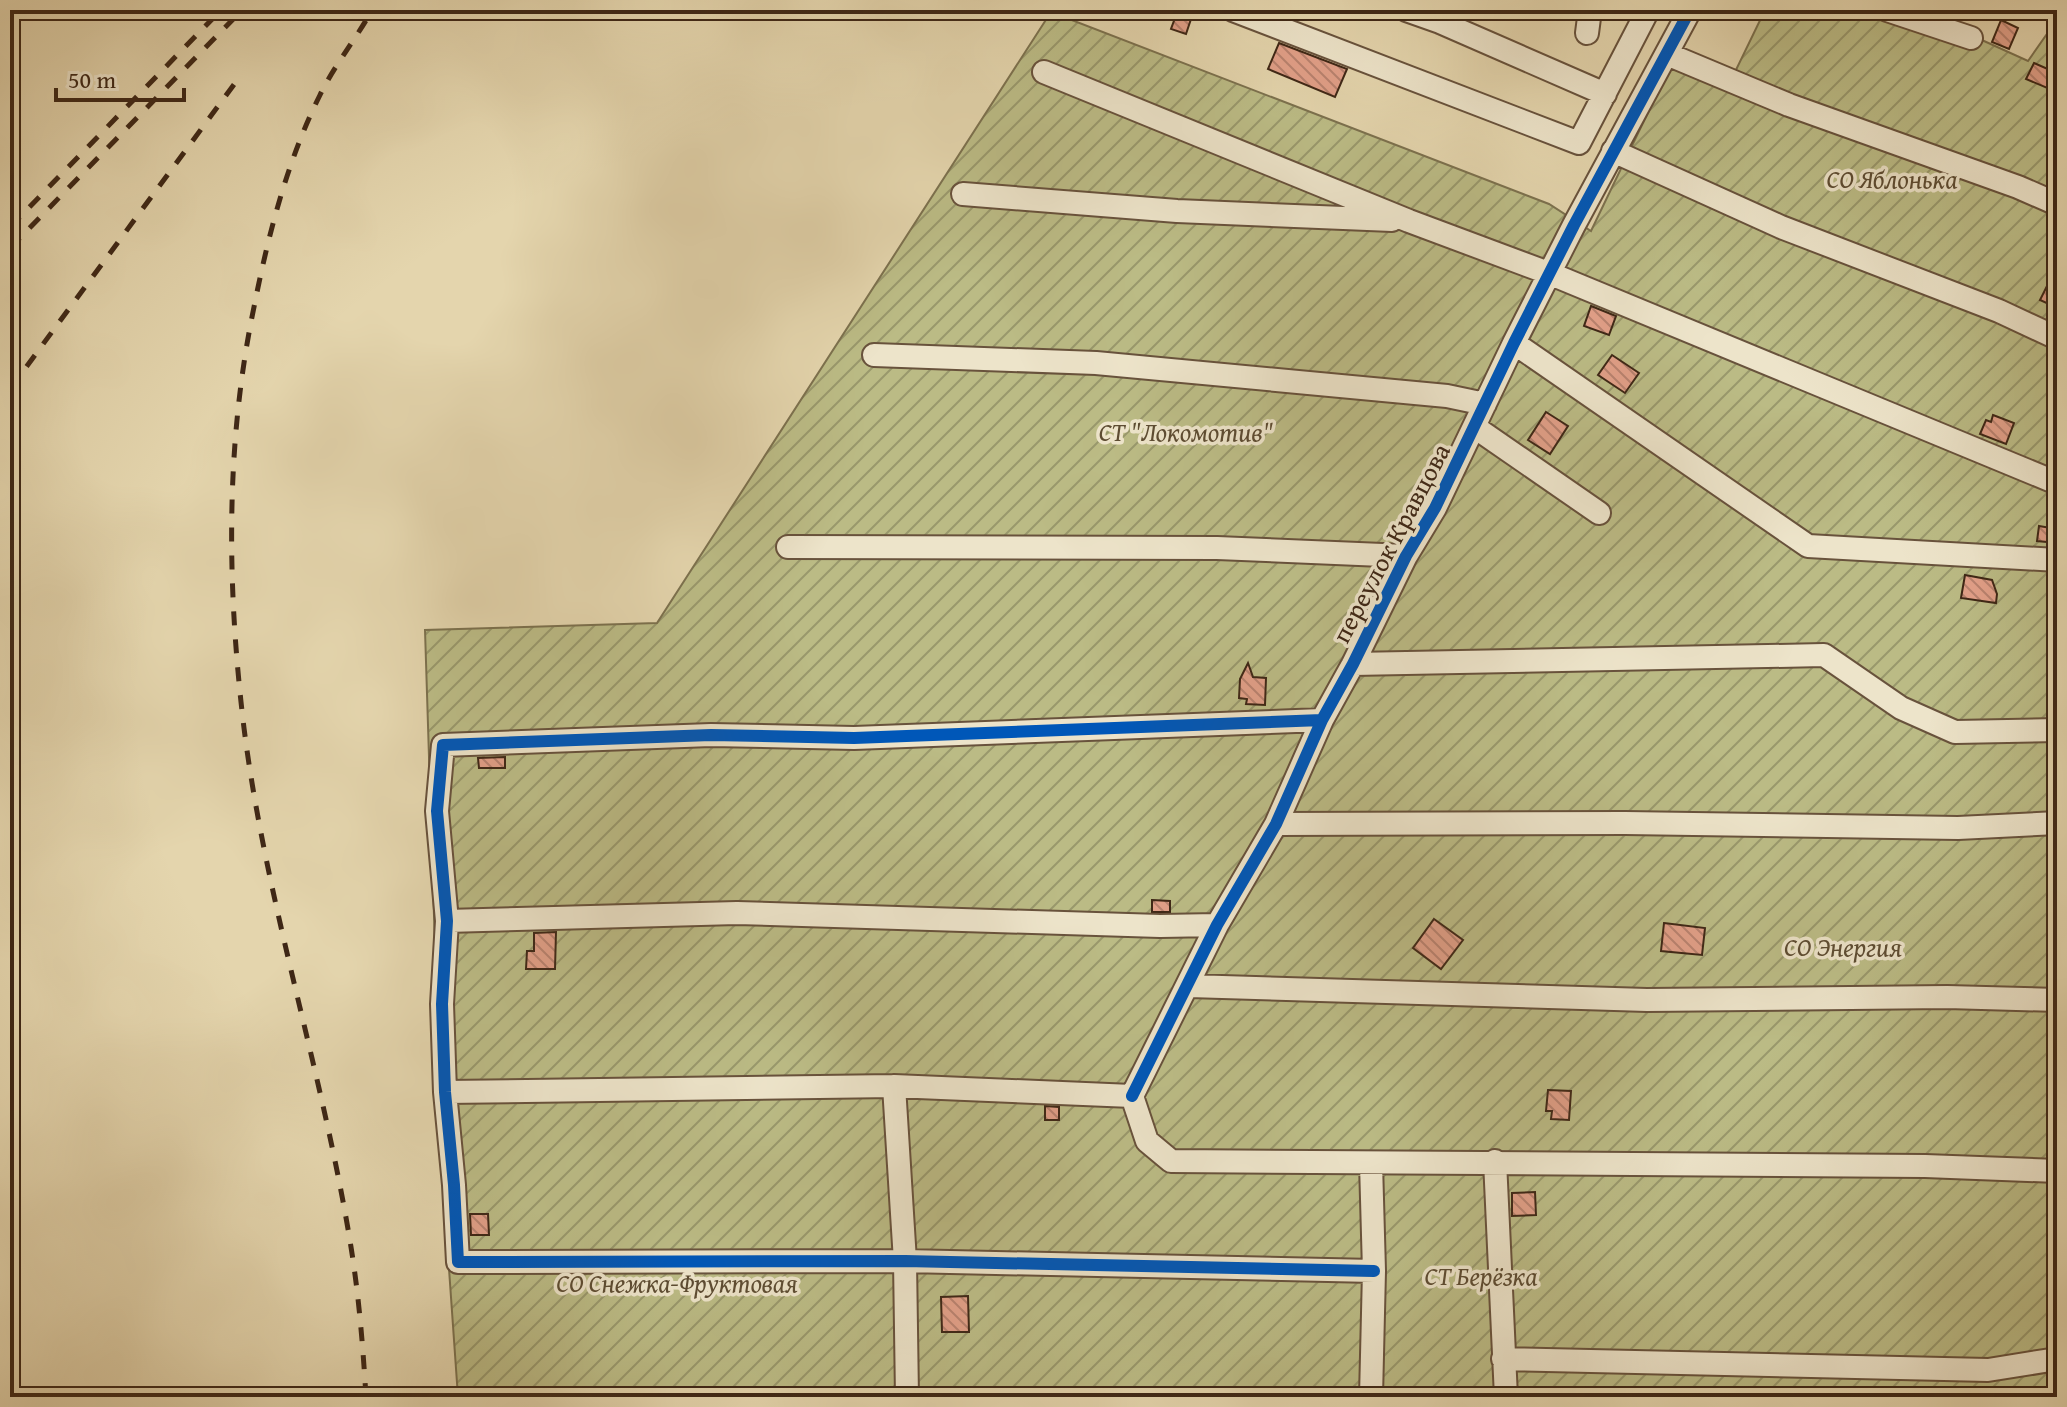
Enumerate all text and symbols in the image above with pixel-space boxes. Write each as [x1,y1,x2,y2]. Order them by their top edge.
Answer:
scale bar [56,52,184,102]
text: 50 m [68,62,116,97]
park label: СО Яблонька [1827,159,1957,198]
park label: СТ "Локомотив" [1099,412,1273,451]
street label: переулок Кравцова [1321,435,1460,650]
park label: СО Энергия [1784,927,1902,966]
park label: СТ Берёзка [1425,1256,1537,1295]
park label: СО Снежка-Фруктовая [556,1263,798,1302]

